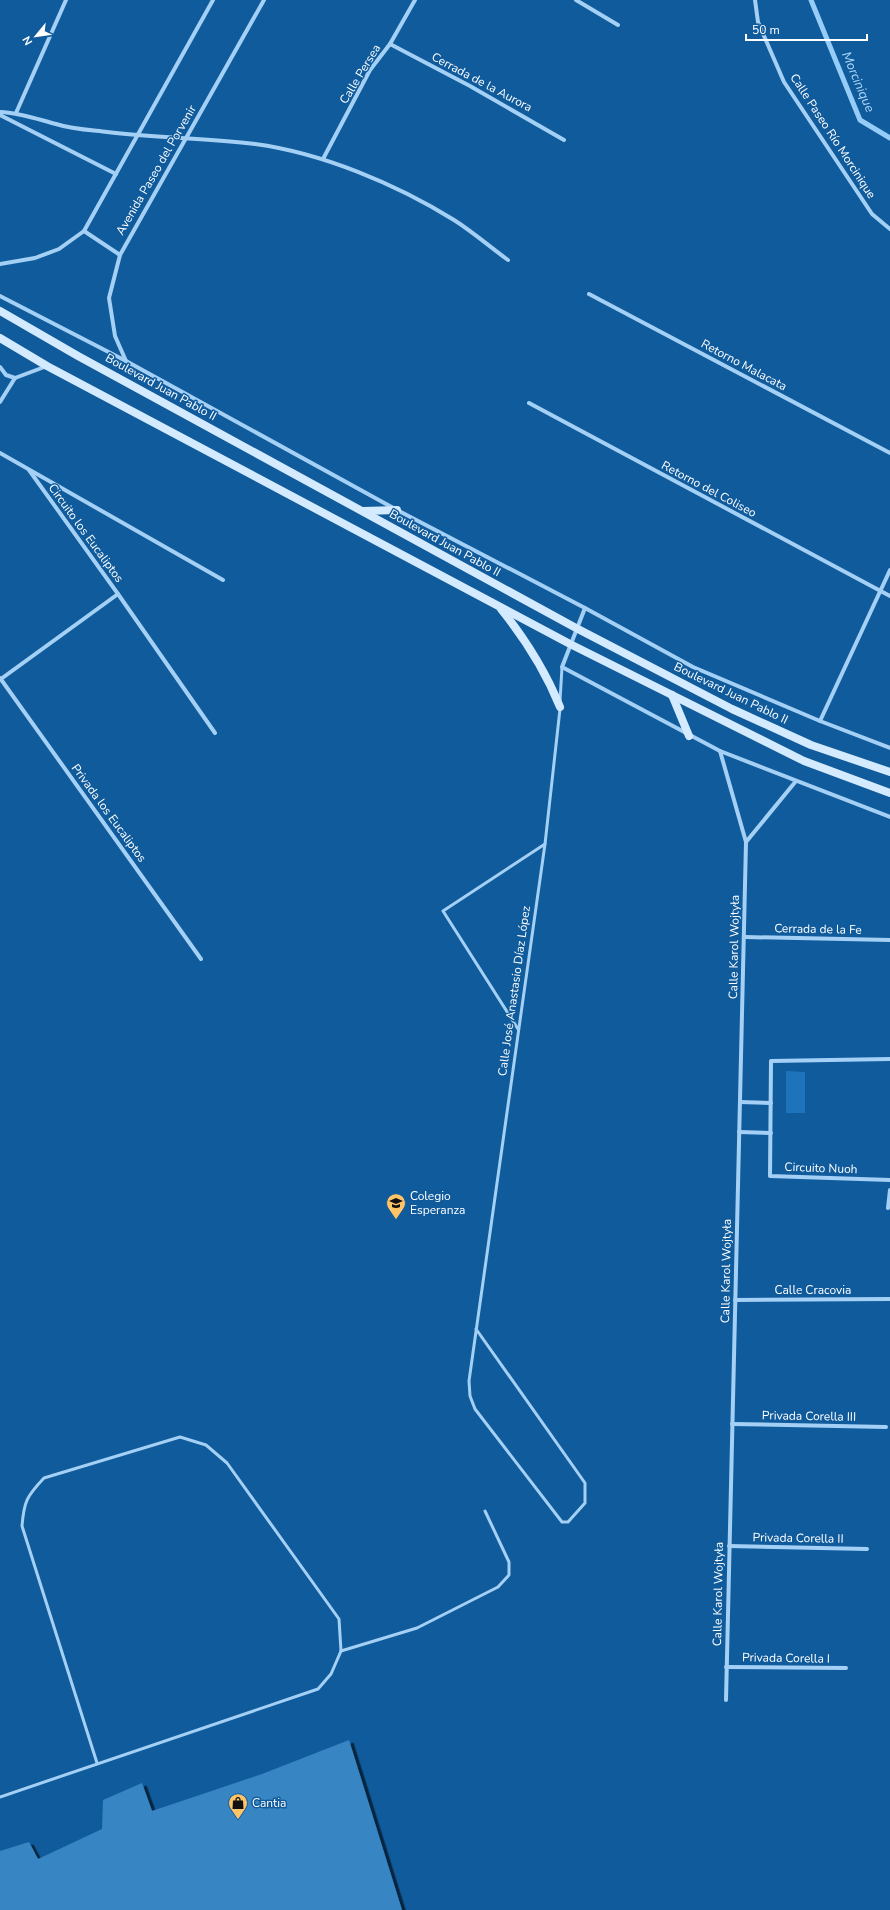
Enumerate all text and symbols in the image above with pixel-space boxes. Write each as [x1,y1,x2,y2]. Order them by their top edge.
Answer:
north arrow [16,16,56,56]
scale bar [746,16,867,42]
text: 50 m [752,22,780,38]
text: N [19,33,36,48]
street label: Calle Persea [336,41,384,107]
street label: Cerrada de la Aurora [429,49,535,115]
water label: Morcinique [837,49,879,115]
street label: Calle Paseo Río Morcinique [787,70,879,202]
street label: Avenida Paseo del Porvenir [112,101,200,238]
street label: Retorno Malacata [698,336,790,394]
street label: Boulevard Juan Pablo II [102,350,220,424]
street label: Retorno del Coliseo [659,457,760,521]
street label: Circuito los Eucaliptos [45,480,127,586]
street label: Boulevard Juan Pablo II [386,506,504,580]
street label: Boulevard Juan Pablo II [671,658,791,728]
street label: Privada los Eucaliptos [68,761,150,866]
street label: Calle Karol Wojtyła [725,895,743,999]
street label: Calle José Anastasio Díaz López [494,904,534,1077]
street label: Cerrada de la Fe [774,920,862,938]
street label: Circuito Nuoh [784,1159,858,1177]
place label: Colegio Esperanza [410,1188,465,1218]
school or university icon: Colegio Esperanza [385,1192,407,1220]
street label: Calle Karol Wojtyła [717,1219,735,1323]
street label: Calle Cracovia [775,1282,851,1298]
street label: Privada Corella III [762,1407,856,1425]
street label: Privada Corella II [752,1529,844,1547]
street label: Calle Karol Wojtyła [709,1542,727,1646]
street label: Privada Corella I [742,1649,830,1667]
shop icon: Cantia [227,1792,249,1820]
place label: Cantia [252,1795,286,1811]

